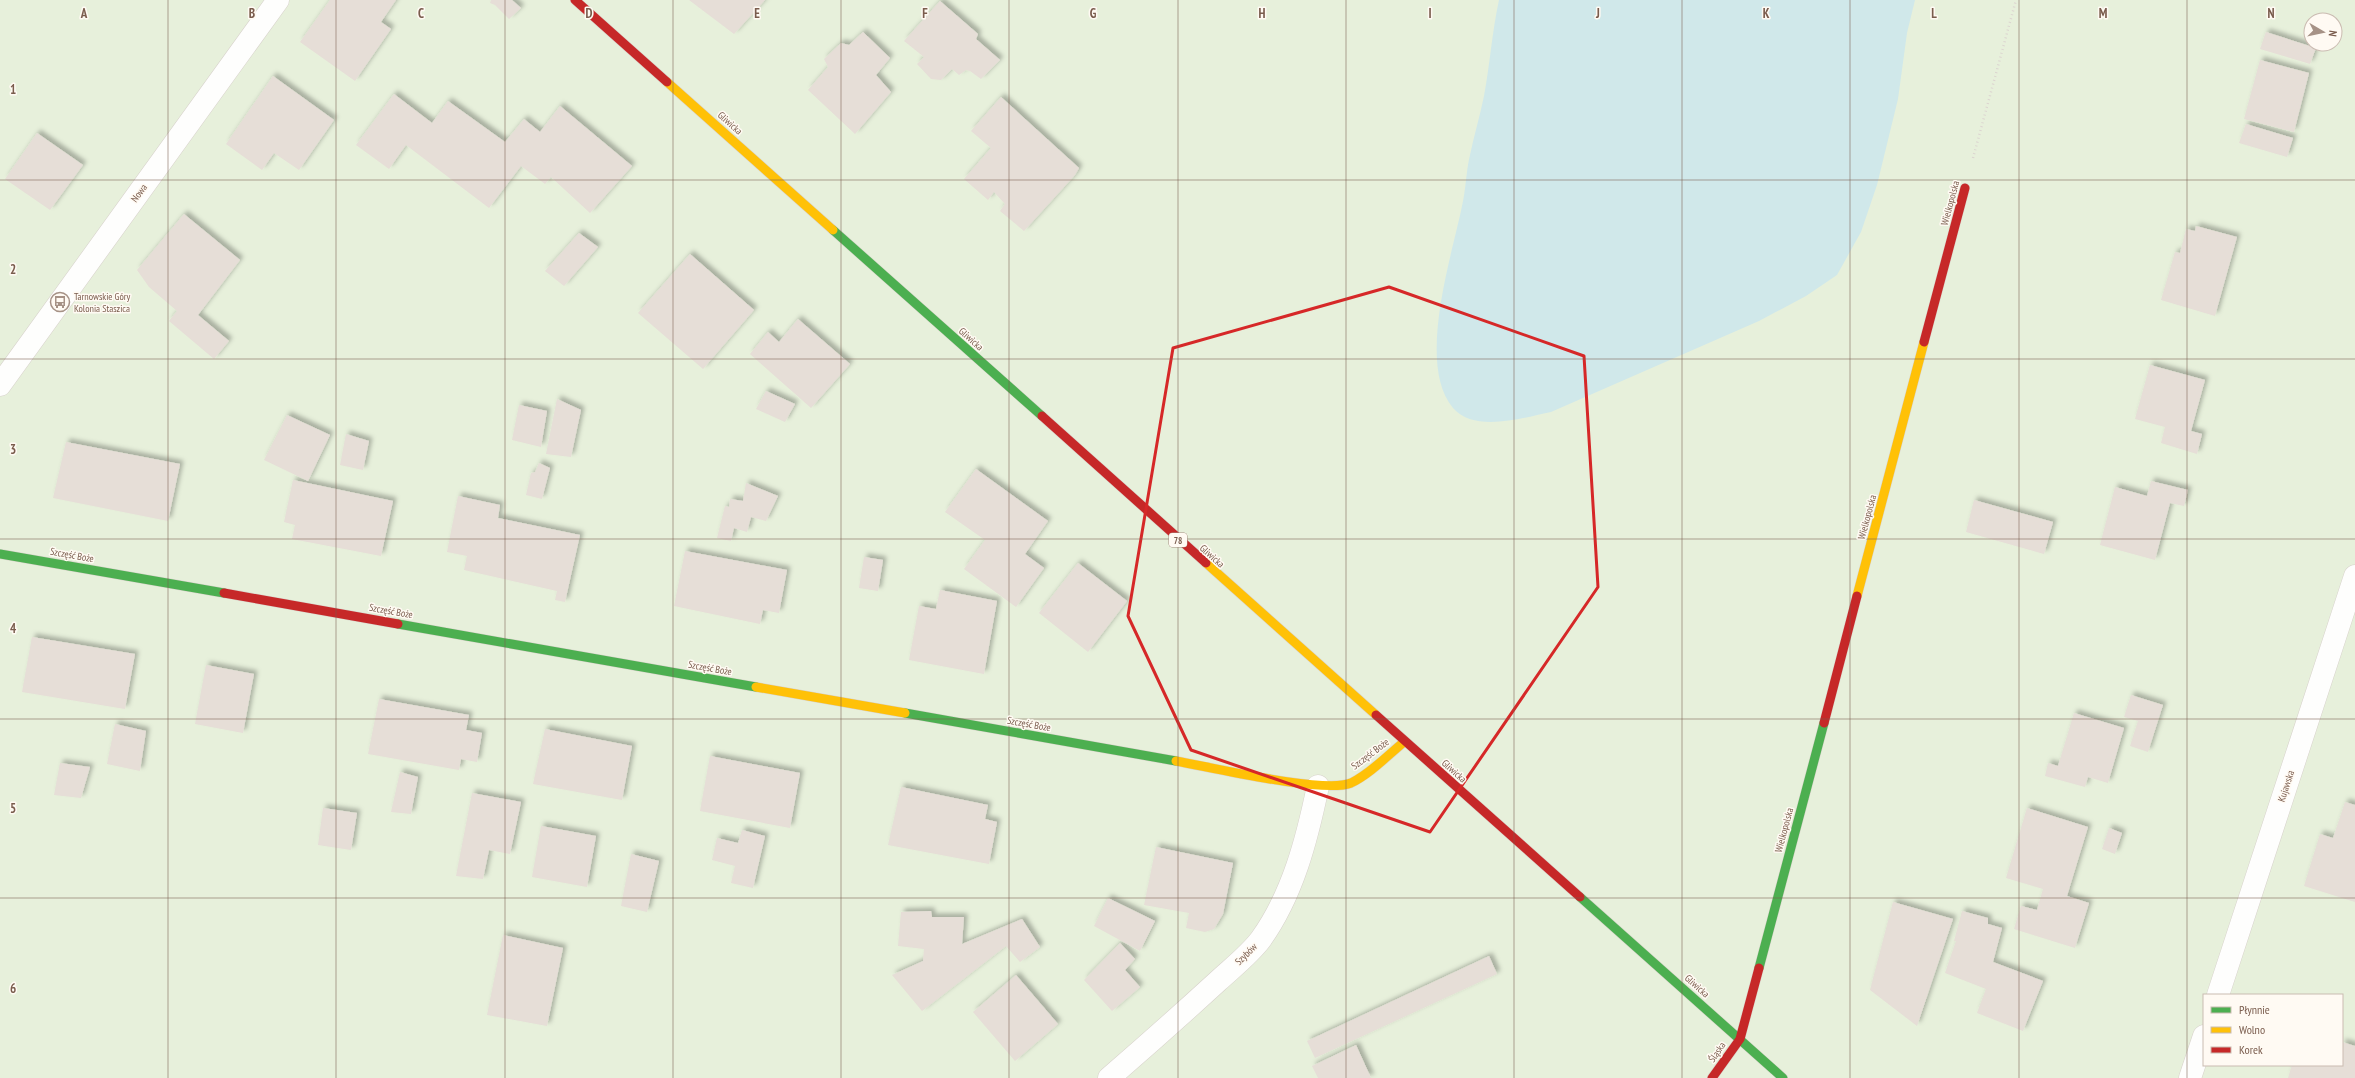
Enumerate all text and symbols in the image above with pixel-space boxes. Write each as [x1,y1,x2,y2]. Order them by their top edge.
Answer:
text: A [80,5,88,22]
text: B [249,5,255,22]
text: C [418,5,424,22]
text: D [586,5,593,22]
text: E [754,5,760,22]
text: F [922,5,928,22]
text: G [1090,5,1097,22]
text: H [1259,5,1266,22]
text: I [1428,5,1432,22]
text: J [1595,5,1600,22]
text: K [1763,5,1770,22]
text: L [1931,5,1937,22]
text: M [2099,5,2108,22]
text: N [2267,5,2275,22]
north arrow [2303,12,2343,52]
text: N [2325,30,2340,38]
text: 1 [10,81,16,98]
street label: Gliwicka [715,108,745,138]
street label: Wielkopolska [1938,179,1962,227]
street label: Nowa [128,181,150,205]
text: 2 [10,261,16,278]
place label: Tarnowskie Góry Kolonia Staszica [74,290,131,315]
bus stop icon: Tarnowskie Góry Kolonia Staszica [49,291,71,313]
street label: Gliwicka [956,324,986,354]
text: 3 [10,441,16,458]
street label: Wielkopolska [1855,493,1879,541]
road number: 78 [1169,533,1187,547]
street label: Gliwicka [1197,541,1227,571]
street label: Szczęść Boże [49,545,95,565]
street label: Szczęść Boże [368,601,414,621]
text: 4 [10,620,17,637]
street label: Szczęść Boże [687,658,733,678]
street label: Szczęść Boże [1006,714,1052,734]
street label: Szczęść Boże [1348,736,1392,772]
street label: Gliwicka [1439,756,1469,786]
street label: Kujawska [2275,769,2297,803]
text: 5 [10,800,16,817]
street label: Wielkopolska [1772,806,1796,854]
street label: Szybów [1232,940,1260,968]
street label: Gliwicka [1682,971,1712,1001]
text: 6 [10,980,16,997]
legend [2203,994,2343,1066]
text: Płynnie [2239,1002,2270,1017]
text: Wolno [2239,1022,2265,1037]
street label: Śląska [1705,1039,1729,1065]
text: Korek [2239,1042,2263,1057]

